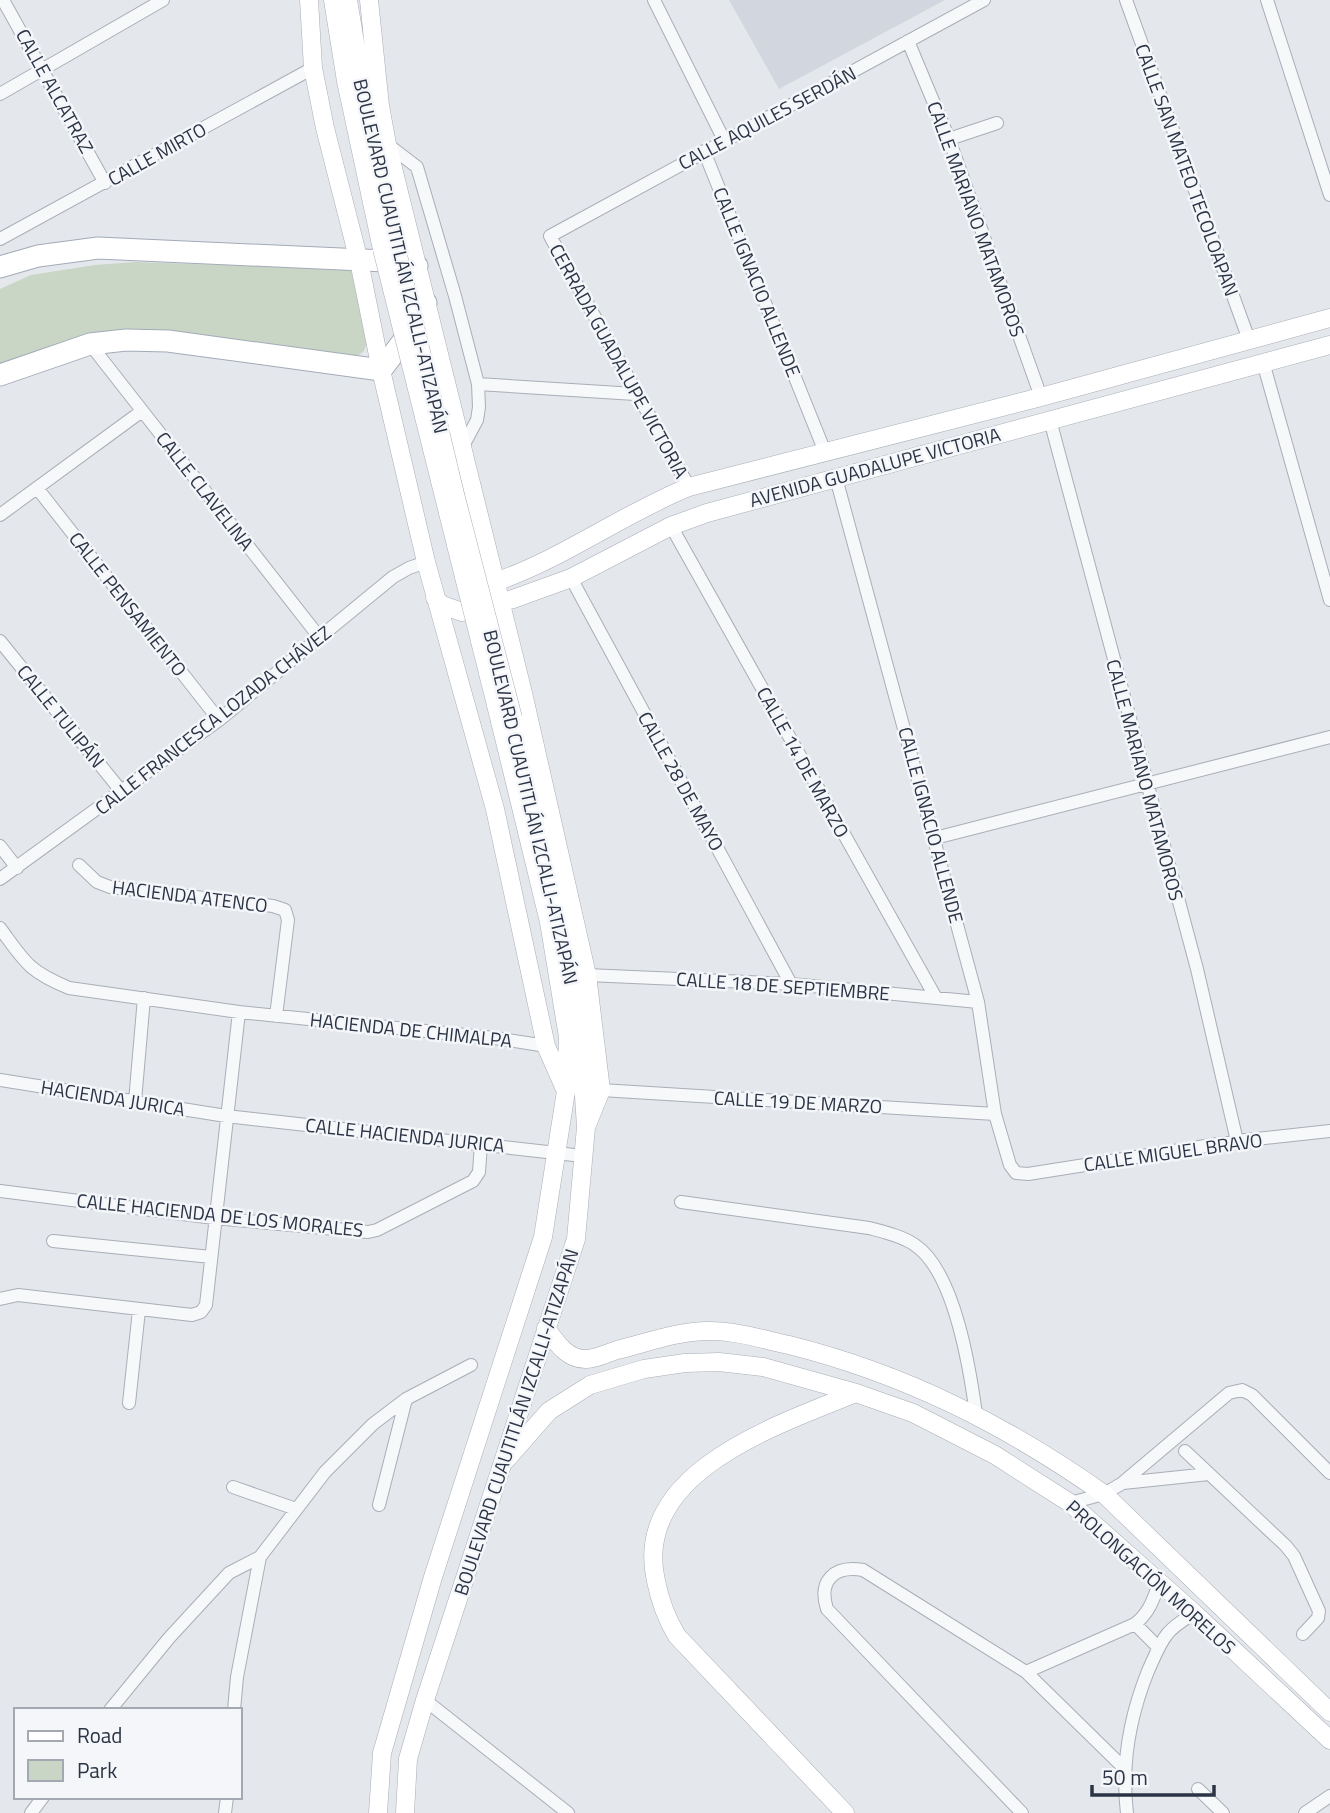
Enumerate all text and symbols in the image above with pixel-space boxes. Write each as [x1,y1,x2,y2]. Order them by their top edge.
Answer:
street label: CALLE ALCATRAZ [9,23,102,158]
street label: CALLE SAN MATEO TECOLOAPAN [1128,40,1247,300]
street label: CALLE AQUILES SERDÁN [673,58,861,177]
street label: BOULEVARD CUAUTITLÁN IZCALLI-ATIZAPÁN [347,76,456,436]
street label: CALLE MARIANO MATAMOROS [920,97,1033,341]
street label: CALLE MIRTO [102,114,211,193]
street label: CALLE IGNACIO ALLENDE [706,183,809,381]
street label: CERRADA GUADALUPE VICTORIA [543,238,696,483]
street label: AVENIDA GUADALUPE VICTORIA [746,419,1004,514]
street label: CALLE CLAVELINA [150,425,261,556]
street label: CALLE PENSAMIENTO [63,525,194,682]
street label: CALLE FRANCESCA LOZADA CHÁVEZ [88,618,337,821]
street label: BOULEVARD CUAUTITLÁN IZCALLI-ATIZAPÁN [477,627,586,987]
street label: CALLE MARIANO MATAMOROS [1099,656,1192,904]
street label: CALLE TULIPÁN [11,658,112,774]
street label: CALLE 14 DE MARZO [750,681,857,843]
street label: CALLE 28 DE MAYO [631,706,732,856]
street label: CALLE IGNACIO ALLENDE [891,723,972,926]
street label: HACIENDA ATENCO [111,872,269,919]
street label: CALLE 18 DE SEPTIEMBRE [675,964,891,1007]
street label: HACIENDA DE CHIMALPA [309,1004,513,1055]
street label: HACIENDA JURICA [39,1072,187,1123]
street label: CALLE 19 DE MARZO [713,1083,883,1120]
street label: CALLE HACIENDA JURICA [304,1110,506,1159]
street label: CALLE MIGUEL BRAVO [1082,1125,1264,1178]
street label: CALLE HACIENDA DE LOS MORALES [75,1185,365,1244]
street label: BOULEVARD CUAUTITLÁN IZCALLI-ATIZAPÁN [446,1245,585,1599]
street label: PROLONGACIÓN MORELOS [1060,1492,1243,1661]
legend [14,1708,242,1799]
text: Road [77,1719,122,1751]
text: Park [77,1754,117,1786]
scale bar [1092,1754,1214,1798]
text: 50 m [1102,1761,1148,1793]

